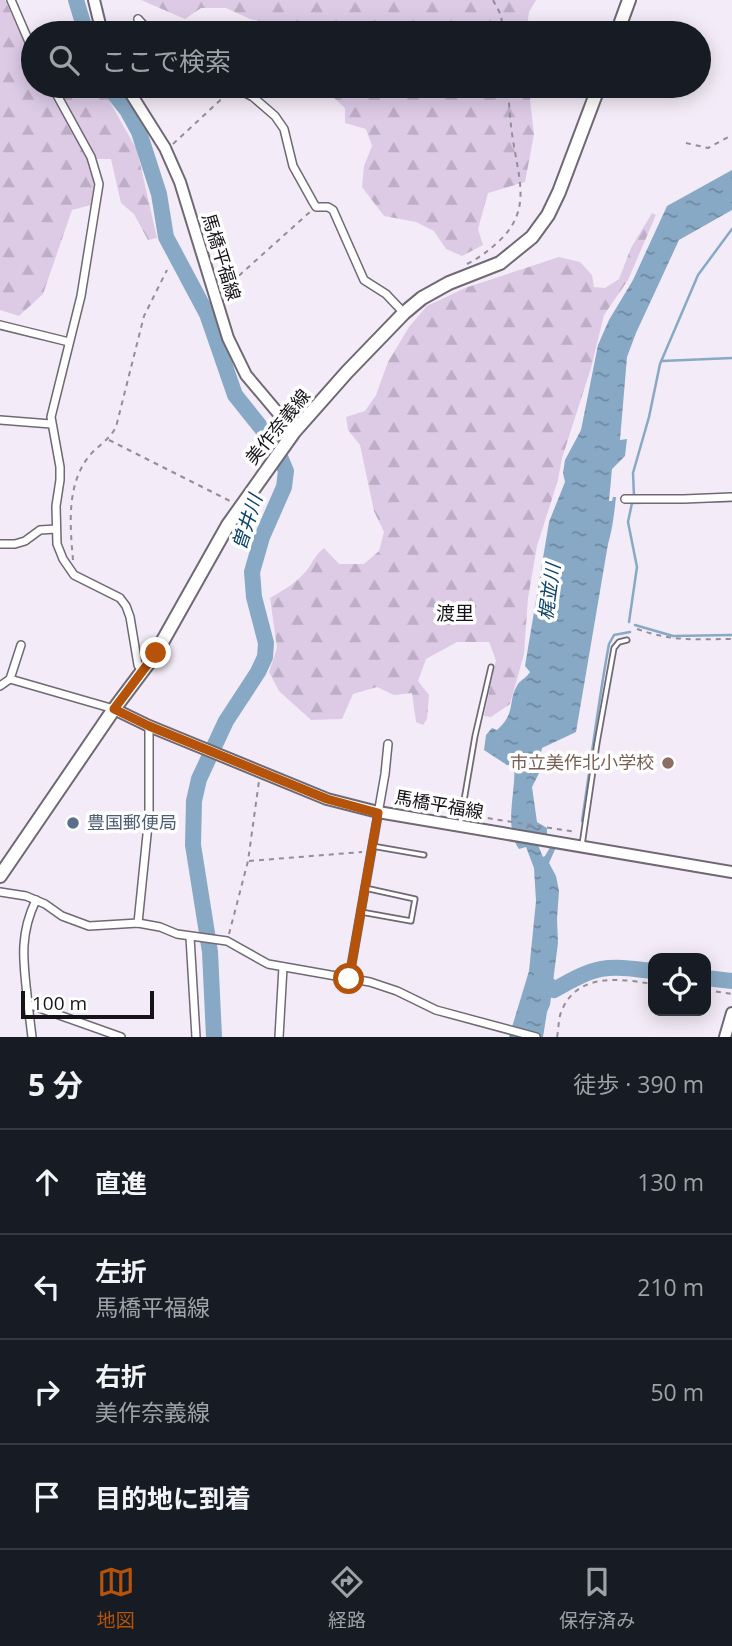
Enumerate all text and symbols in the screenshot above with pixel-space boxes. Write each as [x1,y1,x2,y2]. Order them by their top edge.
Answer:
search box [21,21,711,98]
icon: search [45,41,83,79]
text: ここで検索 [101,43,231,79]
street label: 馬橋平福線 [197,210,247,303]
street label: 美作奈義線 [240,384,315,469]
water label: 曽井川 [226,489,269,553]
water label: 梶並川 [532,560,566,622]
district label: 渡里 [436,600,474,626]
route end [140,637,171,668]
place label: 市立美作北小学校 [510,750,654,774]
marker: 市立美作北小学校 [660,755,676,771]
street label: 馬橋平福線 [393,784,486,824]
place label: 豊国郵便局 [87,810,177,834]
marker: 豊国郵便局 [65,815,81,831]
map controls [648,953,711,1016]
button: locate [648,953,711,1016]
route start [333,963,364,994]
scale bar [21,988,154,1020]
text: 100 m [32,990,87,1016]
text: 5 分 [28,1064,83,1105]
text: 徒歩 · 390 m [573,1068,704,1100]
icon: ahead [28,1163,66,1201]
text: 直進 [95,1165,147,1201]
text: 130 m [637,1166,704,1198]
text: 左折 [95,1253,147,1289]
icon: left [28,1268,66,1306]
text: 210 m [637,1271,704,1303]
text: 馬橋平福線 [95,1291,210,1323]
text: 右折 [95,1358,147,1394]
icon: right [28,1373,66,1411]
text: 50 m [650,1376,704,1408]
text: 美作奈義線 [95,1396,210,1428]
icon: arrive [28,1478,66,1516]
text: 目的地に到着 [95,1480,251,1516]
tab: 地図 [97,1563,135,1633]
tab: 経路 [328,1563,366,1633]
tab: 保存済み [559,1563,635,1633]

